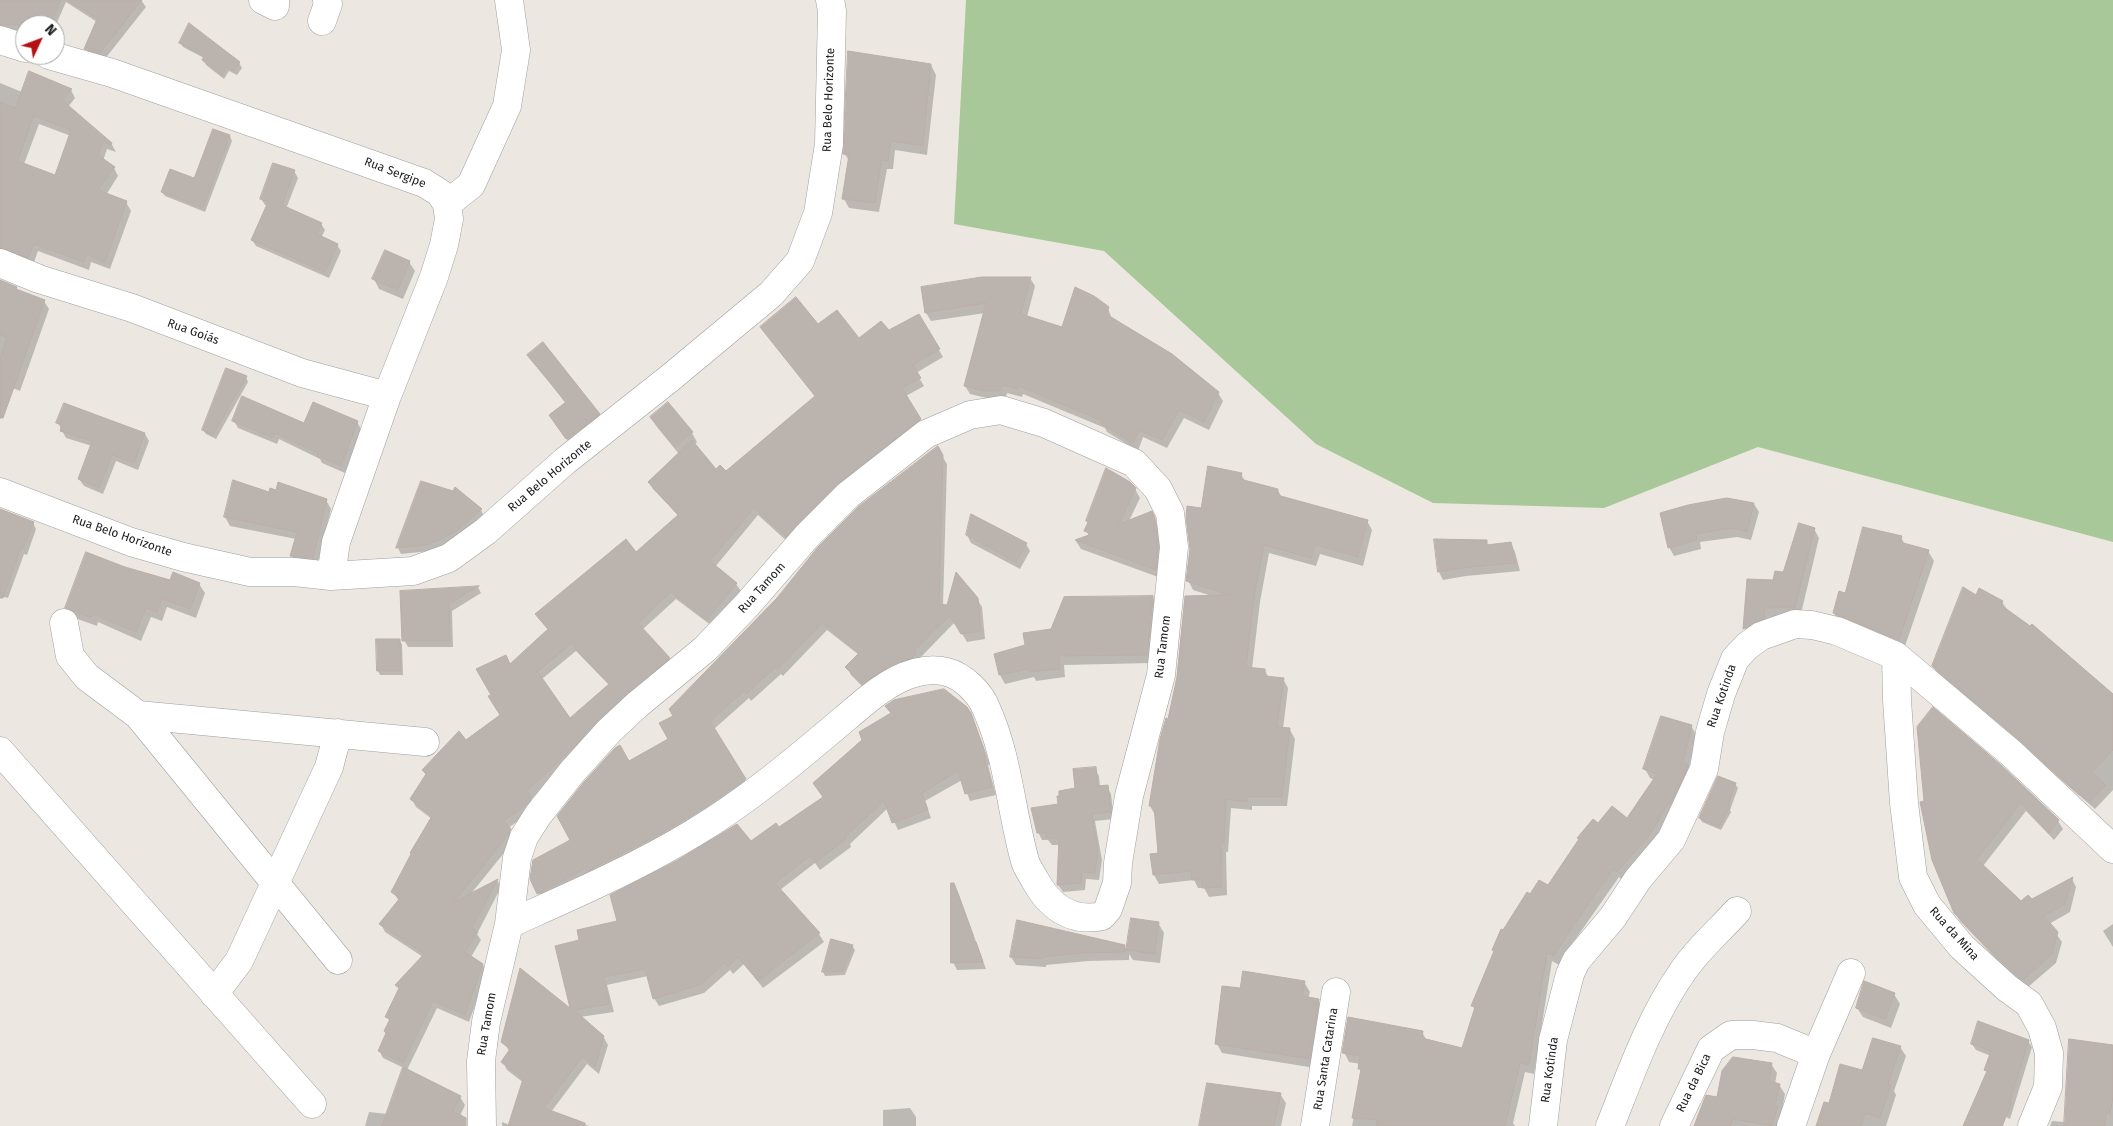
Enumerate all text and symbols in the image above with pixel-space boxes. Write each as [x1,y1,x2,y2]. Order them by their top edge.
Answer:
north arrow [15,15,65,65]
text: N [41,21,60,39]
street label: Rua Belo Horizonte [820,48,838,152]
street label: Rua Sergipe [362,155,428,191]
street label: Rua Goiás [165,316,221,348]
street label: Rua Belo Horizonte [505,437,595,515]
street label: Rua Belo Horizonte [70,512,174,560]
street label: Rua Tamom [735,560,789,616]
street label: Rua Tamom [1152,615,1174,679]
street label: Rua Kotinda [1704,662,1740,730]
street label: Rua da Mina [1926,904,1982,964]
street label: Rua Tamom [474,991,500,1057]
street label: Rua Santa Catarina [1311,1007,1341,1111]
street label: Rua Kotinda [1538,1036,1562,1104]
street label: Rua da Bica [1674,1051,1714,1115]

